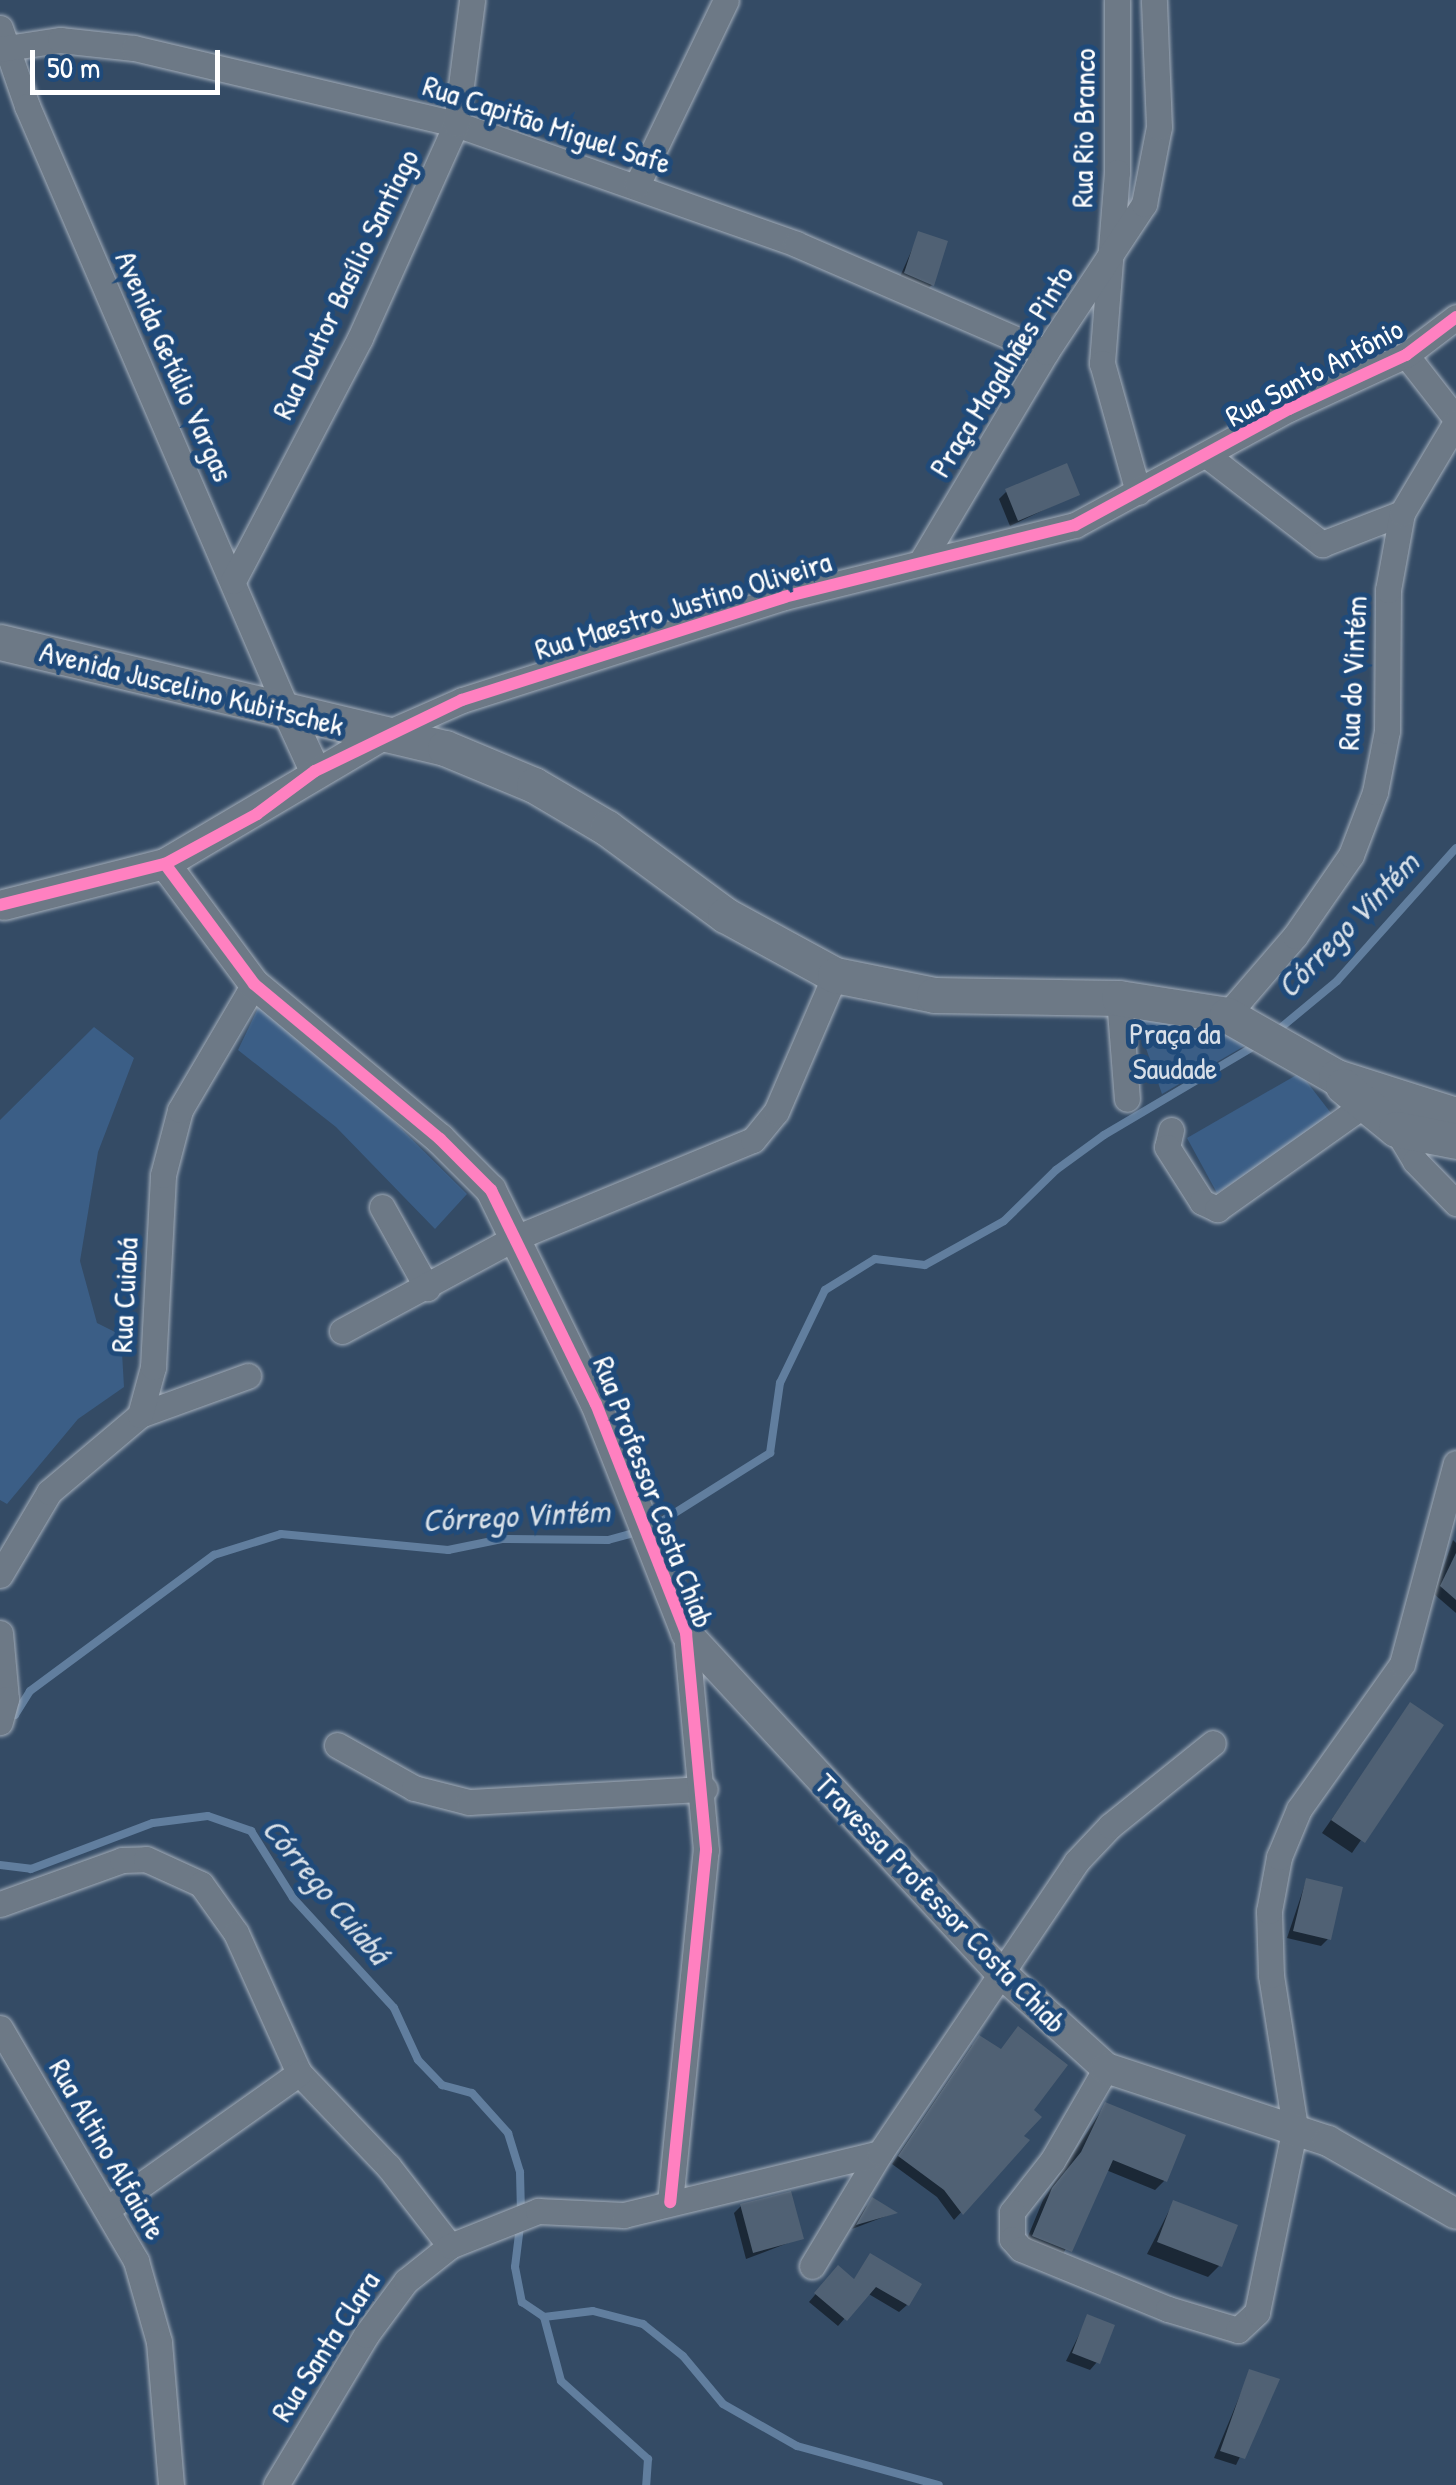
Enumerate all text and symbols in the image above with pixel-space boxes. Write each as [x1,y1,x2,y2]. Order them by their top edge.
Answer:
scale bar [35,30,225,92]
text: 50 m [47,47,100,87]
street label: Rua Rio Branco [1064,48,1102,208]
street label: Rua Capitão Miguel Safe [419,67,675,181]
street label: Rua Doutor Basílio Santiago [264,143,426,425]
street label: Avenida Getúlio Vargas [108,245,242,487]
street label: Praça Magalhães Pinto [921,259,1081,483]
street label: Rua Santo Antônio [1219,310,1409,434]
street label: Rua Maestro Justino Oliveira [531,543,835,667]
street label: Rua do Vintém [1330,595,1374,751]
street label: Avenida Juscelino Kubitschek [36,633,348,743]
water label: Córrego Vintém [1269,844,1427,1006]
park label: Praça da Saudade [1129,1015,1221,1086]
street label: Rua Cuiabá [103,1236,145,1354]
street label: Rua Professor Costa Chiab [586,1351,722,1633]
water label: Córrego Vintém [421,1492,611,1540]
street label: Travessa Professor Costa Chiab [808,1766,1074,2040]
water label: Córrego Cuiabá [254,1810,398,1972]
street label: Rua Altino Alfaiate [42,2052,174,2246]
street label: Rua Santa Clara [263,2264,387,2428]

